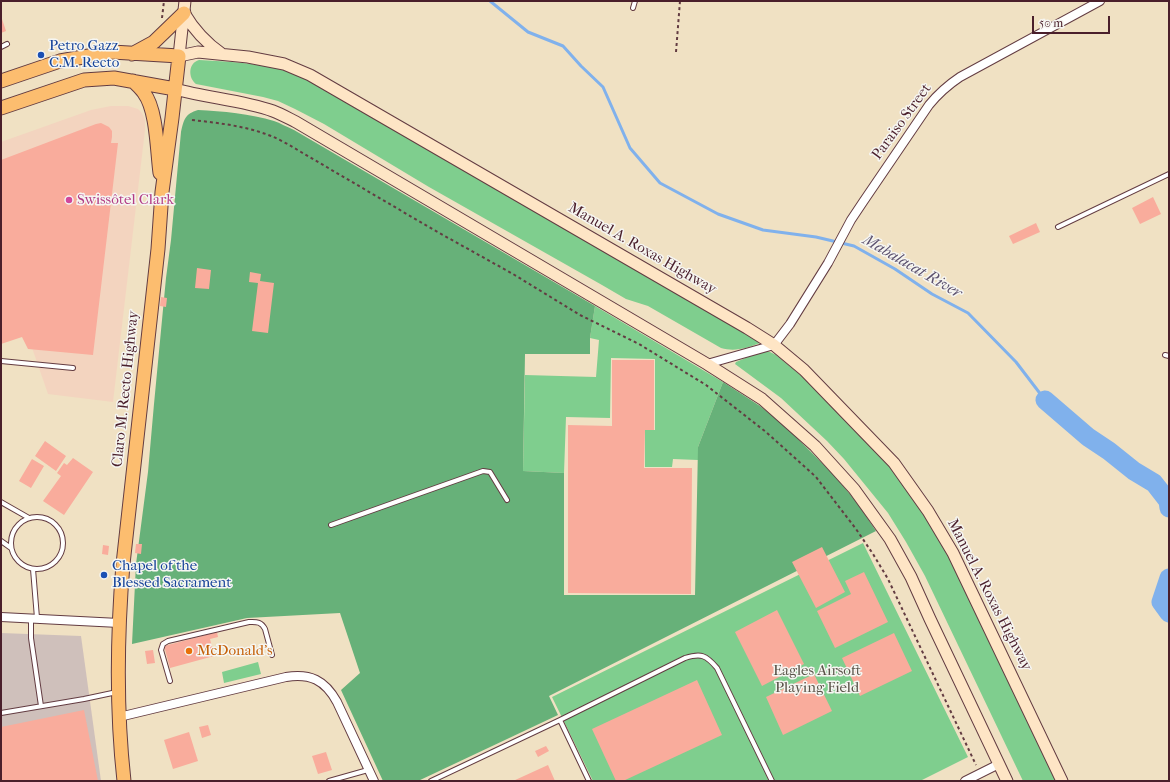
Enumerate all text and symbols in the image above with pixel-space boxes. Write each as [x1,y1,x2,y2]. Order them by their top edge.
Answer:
scale bar [1034,8,1112,34]
text: 50 m [1039,16,1063,30]
place label: Petro Gazz C.M. Recto [49,37,119,72]
marker: Petro Gazz C.M. Recto [36,50,46,60]
street label: Paraiso Street [868,80,936,164]
place label: Swissôtel Clark [77,191,174,209]
marker: Swissôtel Clark [64,195,74,205]
street label: Manuel A. Roxas Highway [565,199,719,299]
water label: Mabalacat River [859,231,965,303]
street label: Claro M. Recto Highway [109,310,143,468]
street label: Manuel A. Roxas Highway [943,516,1035,674]
place label: Chapel of the Blessed Sacrament [112,557,231,592]
marker: Chapel of the Blessed Sacrament [99,570,109,580]
place label: McDonald's [197,642,273,660]
marker: McDonald's [184,646,194,656]
park label: Eagles Airsoft Playing Field [773,662,861,697]

